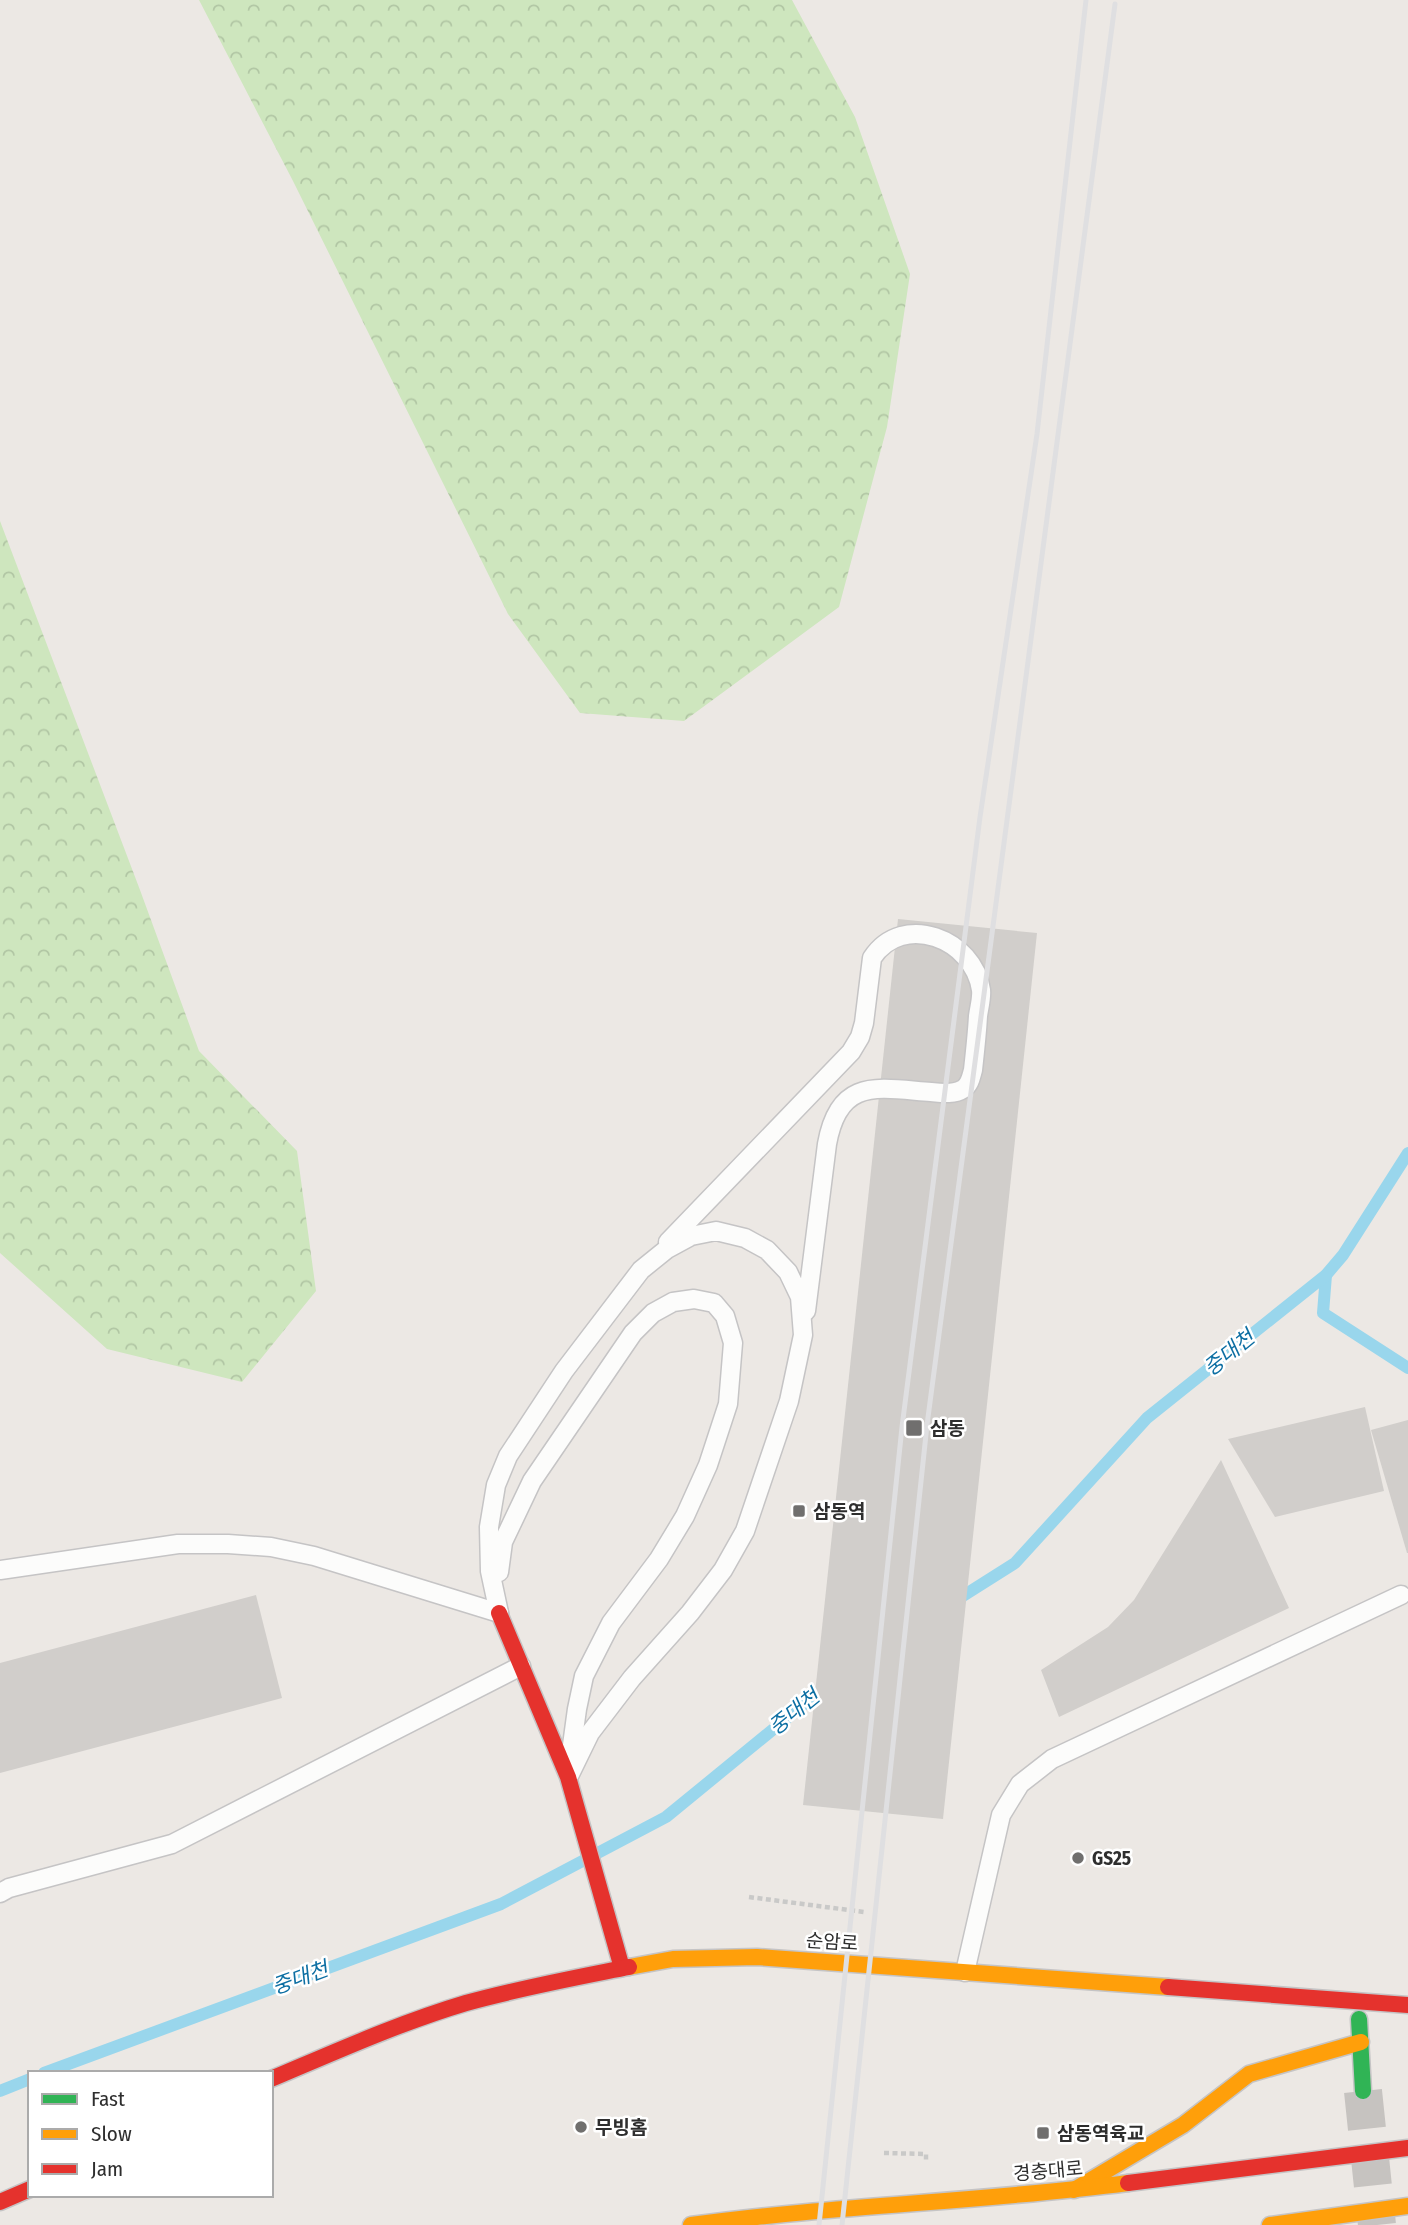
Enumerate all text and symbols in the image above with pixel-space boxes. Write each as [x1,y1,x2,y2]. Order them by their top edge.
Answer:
water label: 중대천 [1198,1323,1262,1381]
place label: 삼동 [930,1417,965,1440]
marker: 삼동 [904,1418,924,1438]
place label: 삼동역 [813,1500,865,1523]
marker: 삼동역 [791,1503,807,1519]
water label: 중대천 [763,1682,827,1740]
place label: GS25 [1092,1847,1131,1870]
marker: GS25 [1070,1850,1086,1866]
street label: 순암로 [805,1929,859,1955]
water label: 중대천 [268,1955,334,2000]
legend [28,2071,273,2197]
text: Fast [91,2086,125,2112]
place label: 무빙홈 [595,2116,647,2139]
marker: 무빙홈 [573,2119,589,2135]
text: Slow [91,2121,132,2147]
place label: 삼동역육교 [1057,2122,1144,2145]
marker: 삼동역육교 [1035,2125,1051,2141]
text: Jam [91,2156,123,2182]
street label: 경충대로 [1012,2156,1084,2186]

